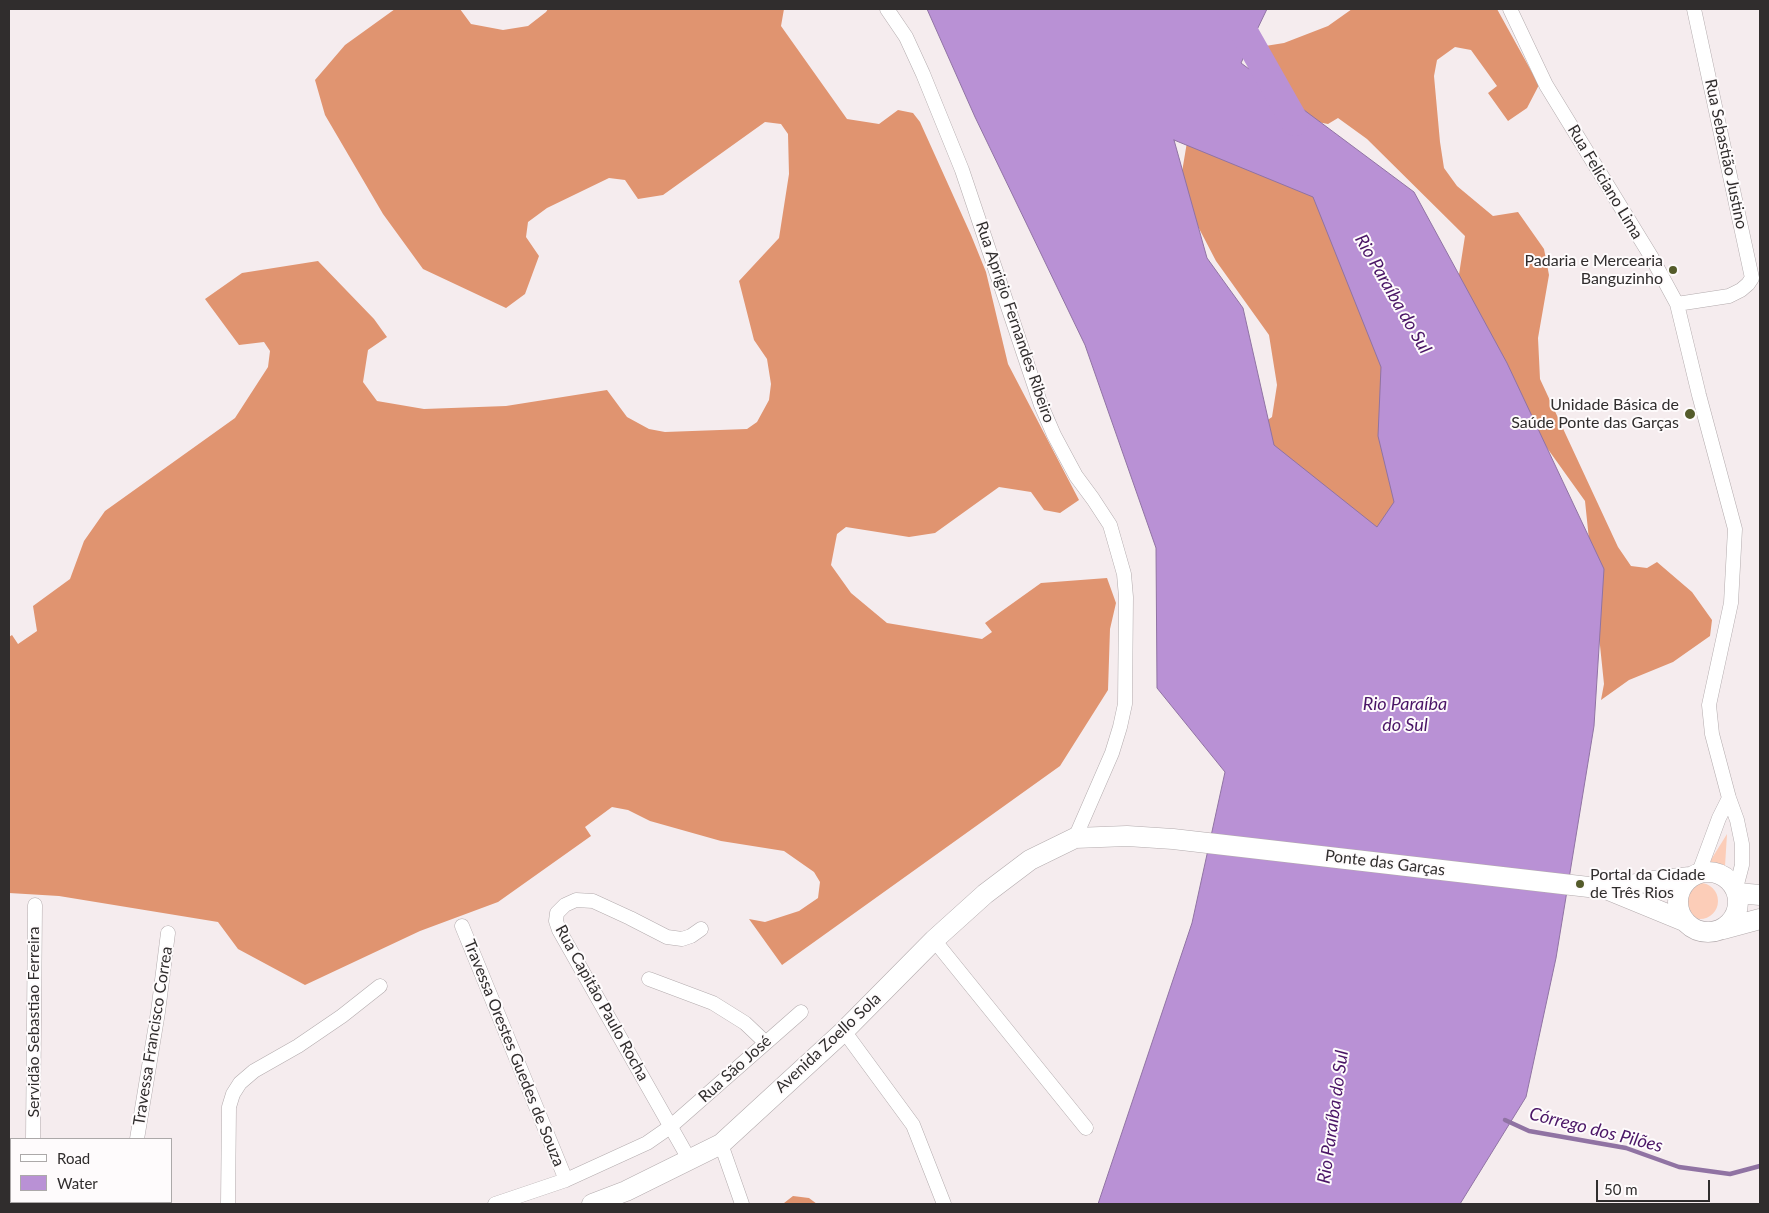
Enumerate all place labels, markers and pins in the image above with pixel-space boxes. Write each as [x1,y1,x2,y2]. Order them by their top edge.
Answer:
place label: Padaria e Mercearia Banguzinho [1524,251,1663,289]
marker: Padaria e Mercearia Banguzinho [1667,264,1679,276]
place label: Unidade Básica de Saúde Ponte das Garças [1511,395,1679,433]
marker: Unidade Básica de Saúde Ponte das Garças [1683,407,1697,421]
place label: Portal da Cidade de Três Rios [1590,865,1705,903]
marker: Portal da Cidade de Três Rios [1574,878,1586,890]

